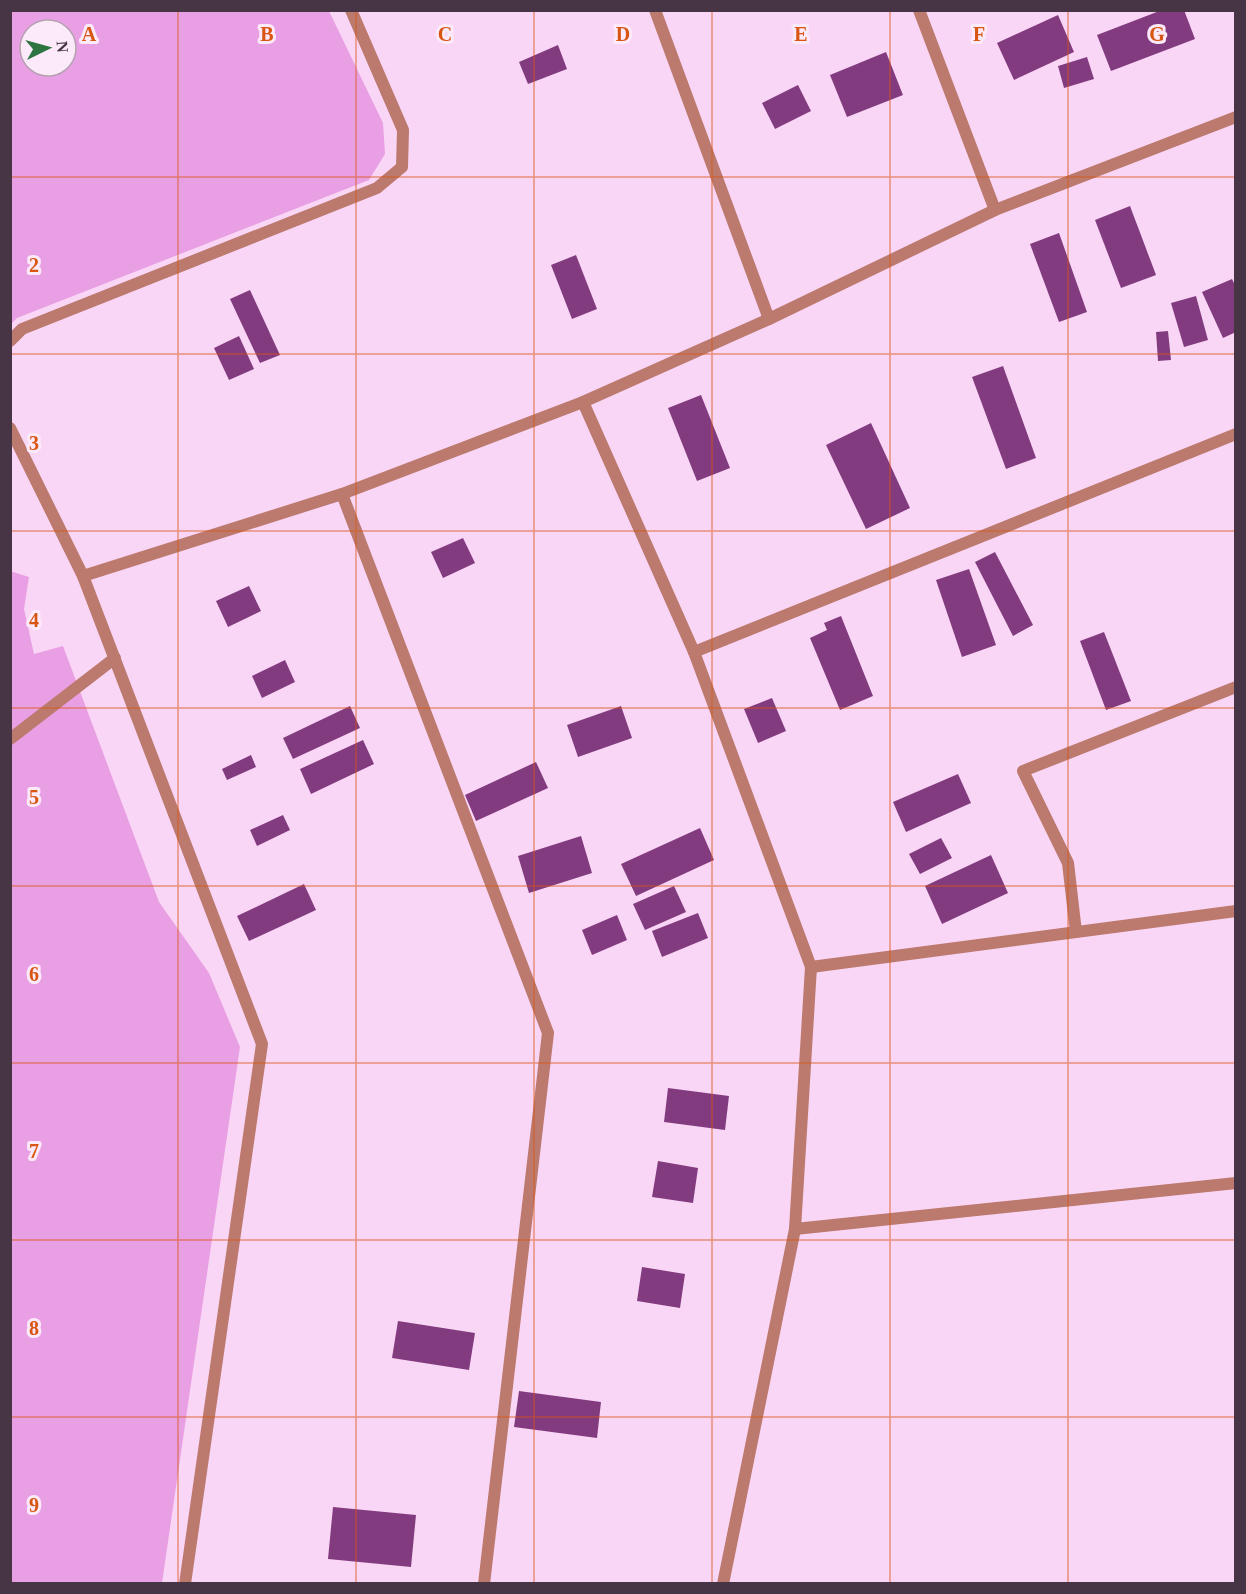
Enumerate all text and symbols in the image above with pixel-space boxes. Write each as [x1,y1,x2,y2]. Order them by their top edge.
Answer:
north arrow [18,18,78,78]
text: A [82,23,97,45]
text: B [260,23,274,45]
text: C [438,23,452,45]
text: D [616,23,630,45]
text: E [794,23,808,45]
text: F [973,23,985,45]
text: G [1149,23,1165,45]
text: N [53,40,71,54]
text: 2 [29,254,39,276]
text: 3 [29,432,39,454]
text: 4 [29,609,39,631]
text: 5 [29,786,39,808]
text: 6 [29,963,39,985]
text: 7 [29,1140,39,1162]
text: 8 [29,1317,39,1339]
text: 9 [29,1494,39,1516]

